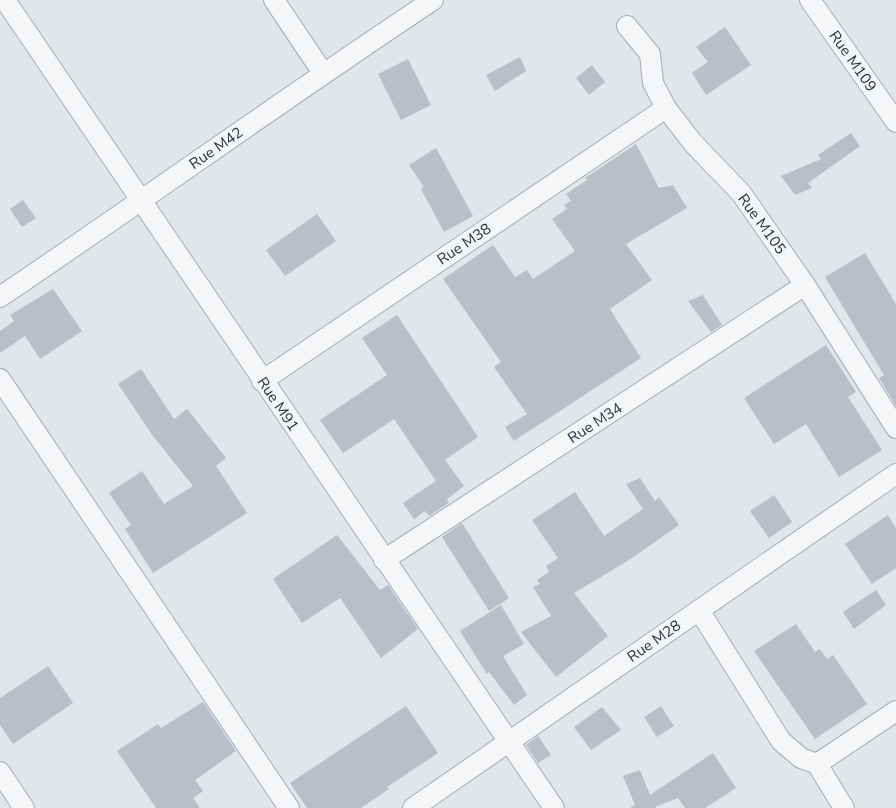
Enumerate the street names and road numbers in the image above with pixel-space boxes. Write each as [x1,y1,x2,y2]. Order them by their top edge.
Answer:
street label: Rue M109 [825,27,881,95]
street label: Rue M42 [185,122,247,174]
street label: Rue M105 [733,190,791,258]
street label: Rue M38 [433,219,495,269]
street label: Rue M91 [253,373,303,435]
street label: Rue M34 [564,398,626,448]
street label: Rue M28 [623,615,685,667]

